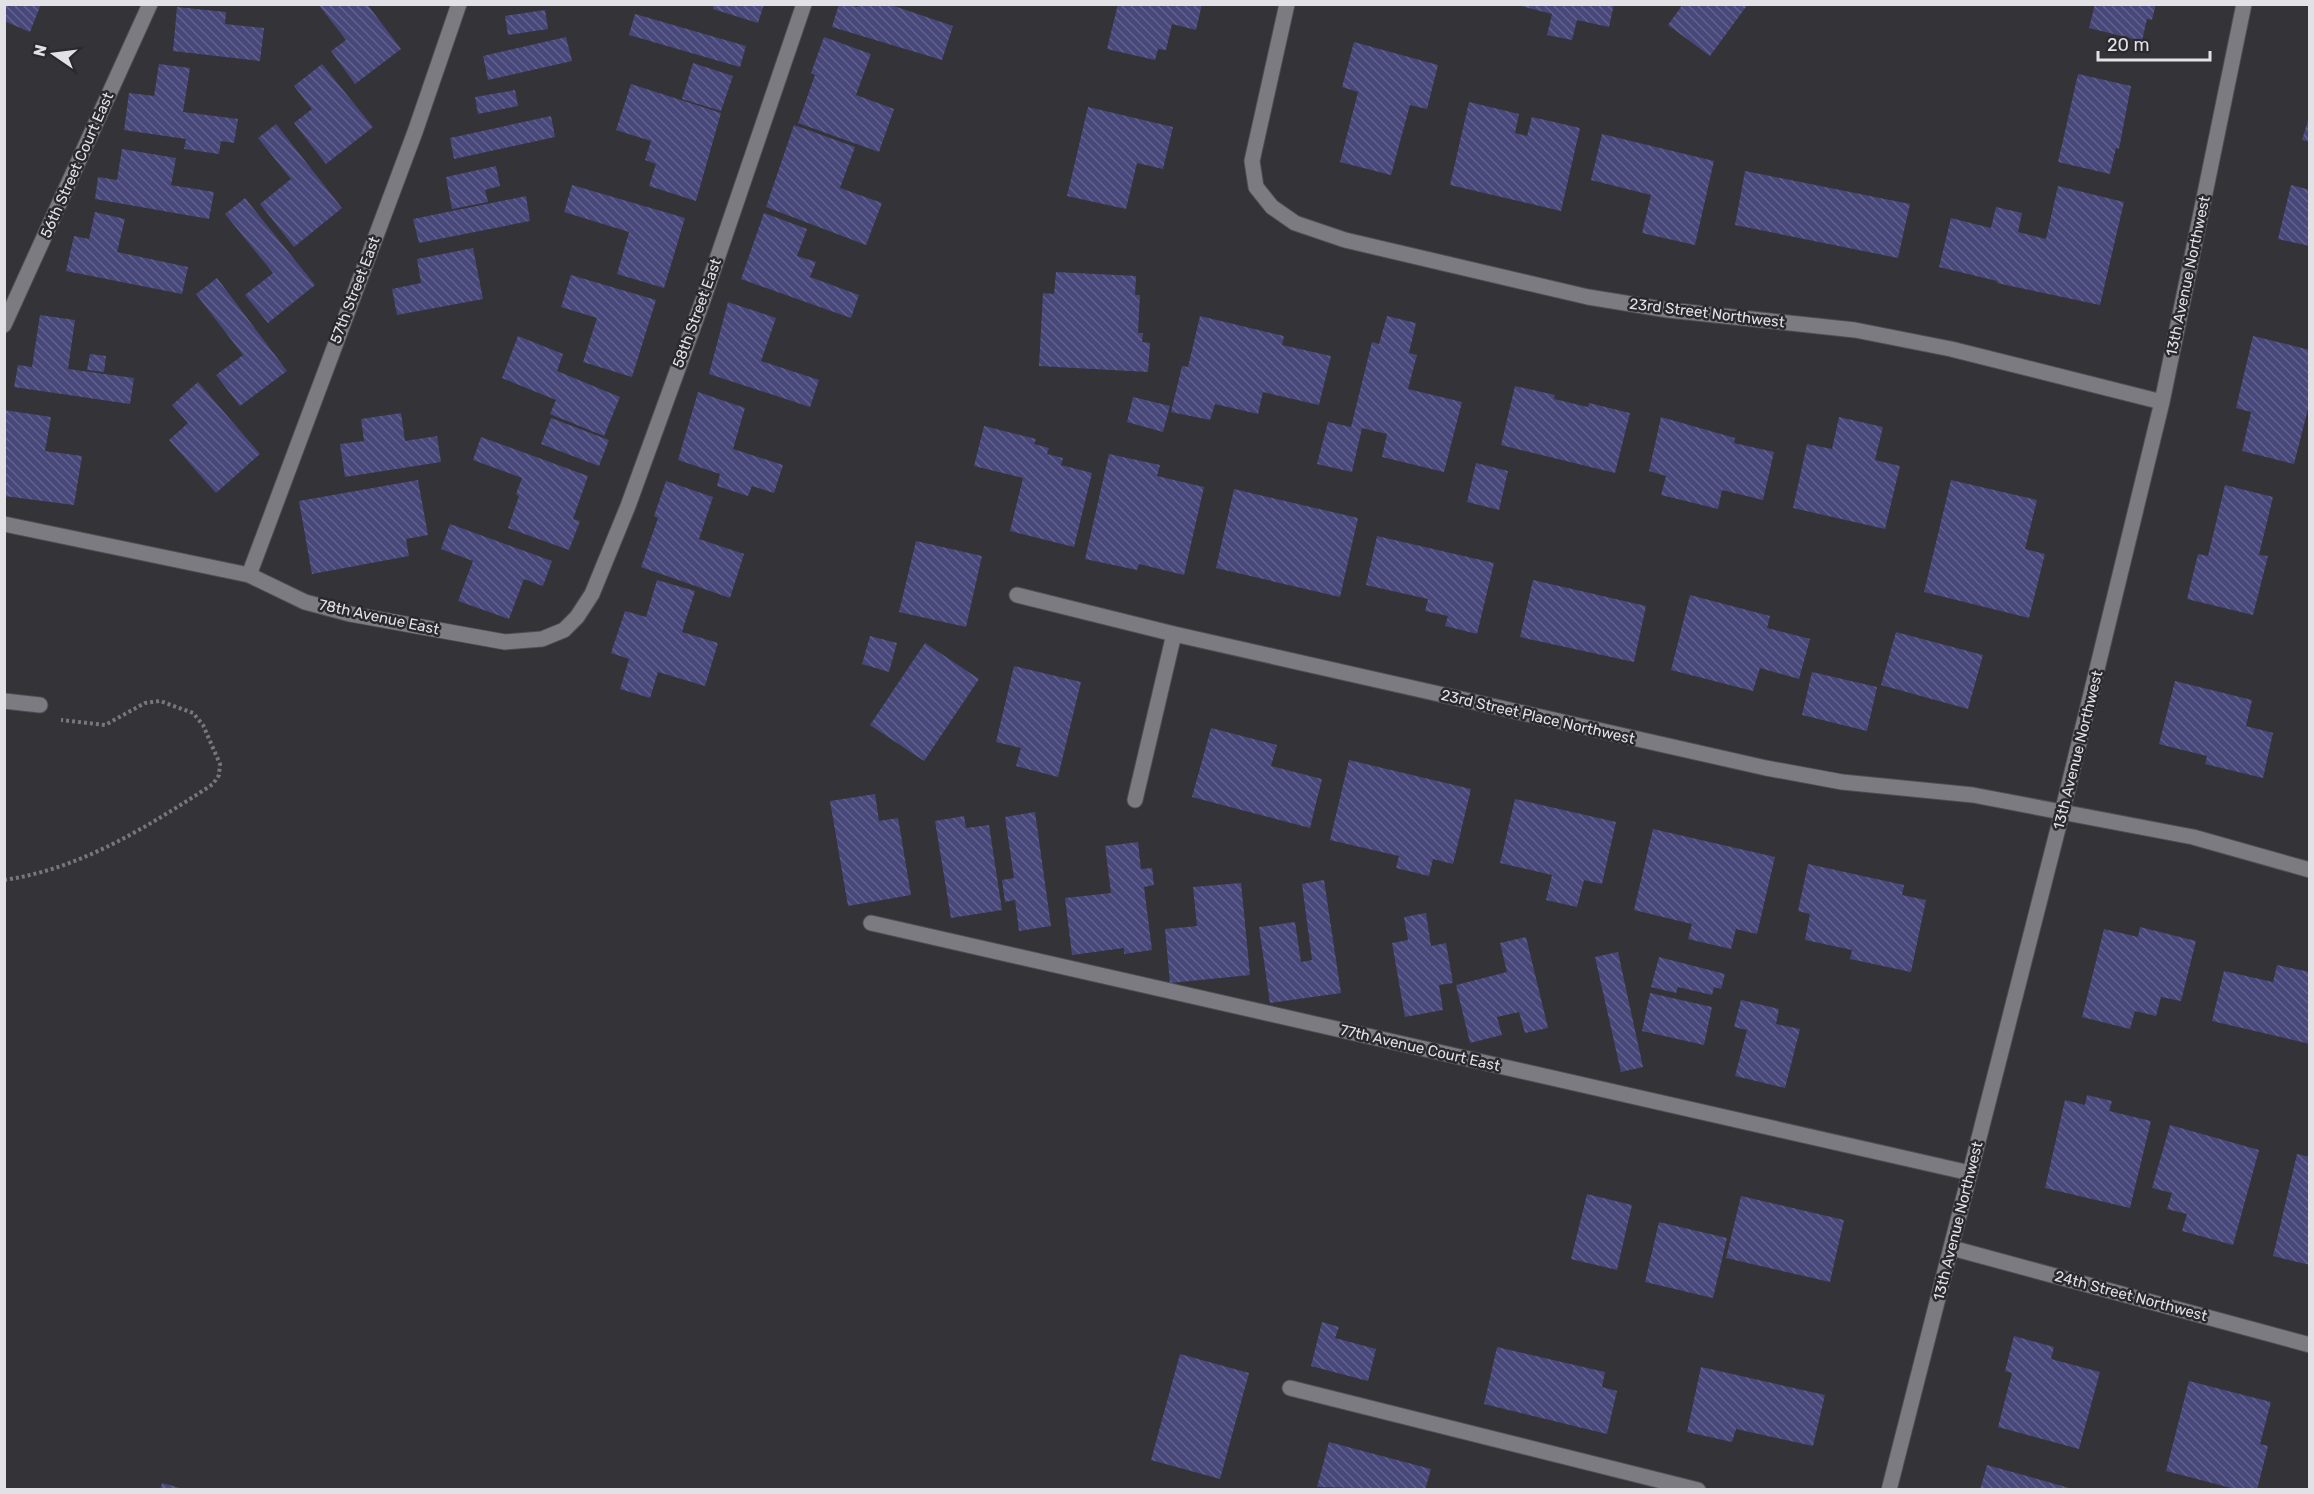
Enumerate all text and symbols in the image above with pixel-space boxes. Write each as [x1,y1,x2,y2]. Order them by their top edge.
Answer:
north arrow [24,24,84,84]
scale bar [2098,24,2210,62]
text: 20 m [2107,34,2149,56]
text: N [29,43,51,58]
street label: 56th Street Court East [37,89,117,241]
street label: 13th Avenue Northwest [2162,194,2214,358]
street label: 57th Street East [326,234,384,346]
street label: 58th Street East [669,256,725,370]
street label: 23rd Street Northwest [1628,295,1786,331]
street label: 78th Avenue East [317,595,441,639]
street label: 13th Avenue Northwest [2050,668,2107,831]
street label: 23rd Street Place Northwest [1439,686,1637,748]
street label: 77th Avenue Court East [1338,1021,1502,1075]
street label: 13th Avenue Northwest [1930,1139,1987,1302]
street label: 24th Street Northwest [2053,1267,2209,1325]

